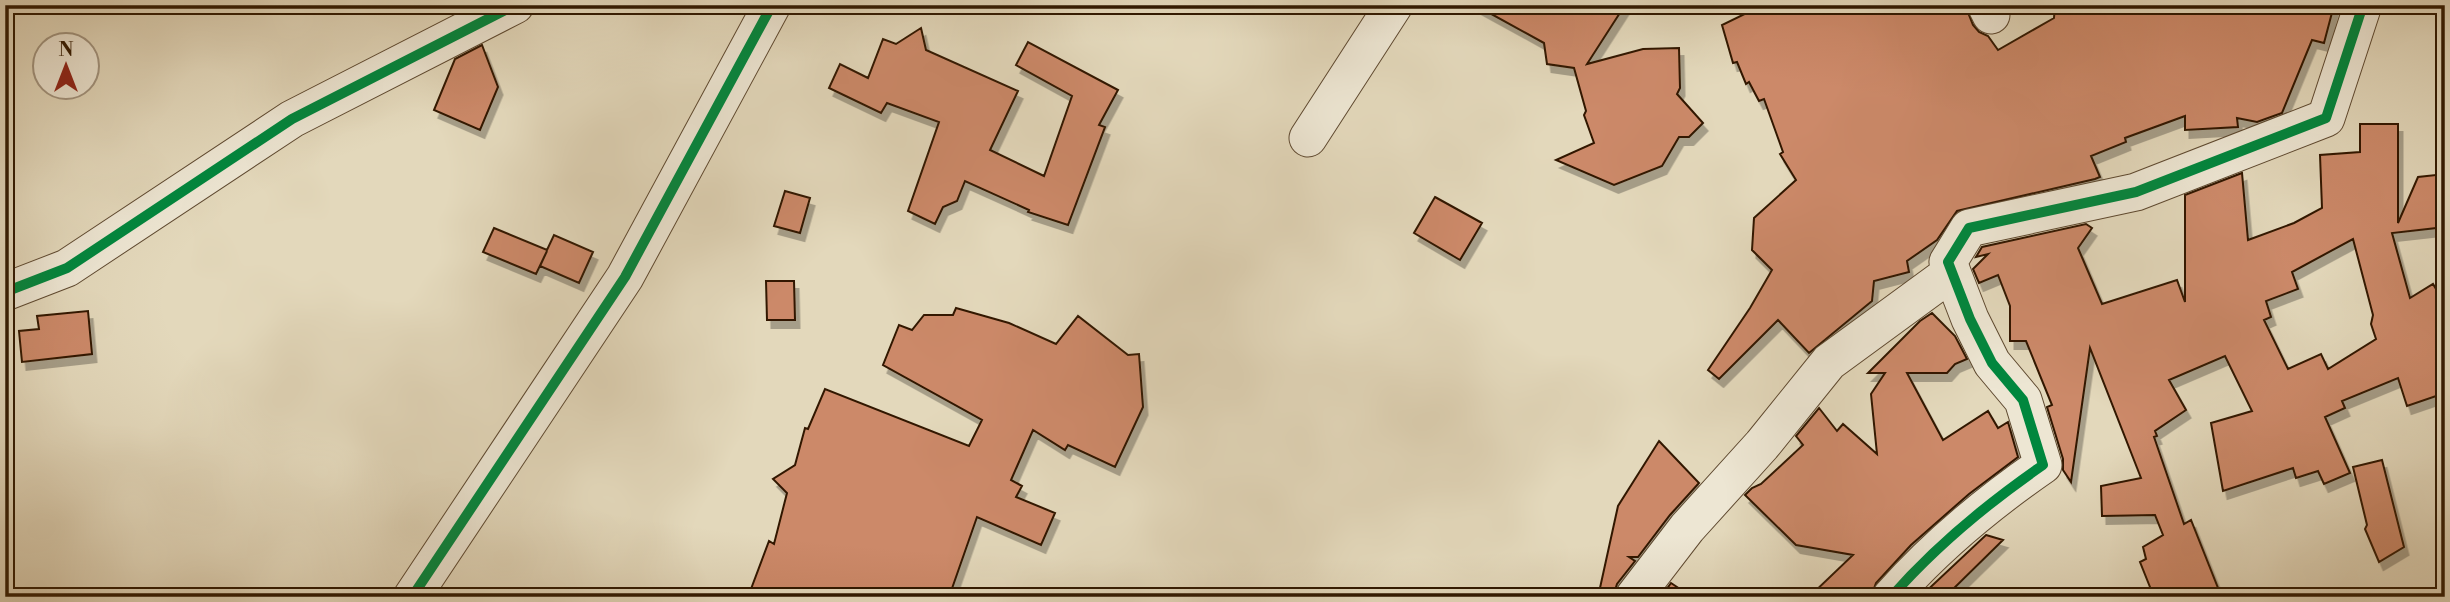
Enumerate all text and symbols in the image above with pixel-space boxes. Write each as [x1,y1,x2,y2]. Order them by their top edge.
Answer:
north arrow [32,32,102,102]
text: N [58,38,74,62]

